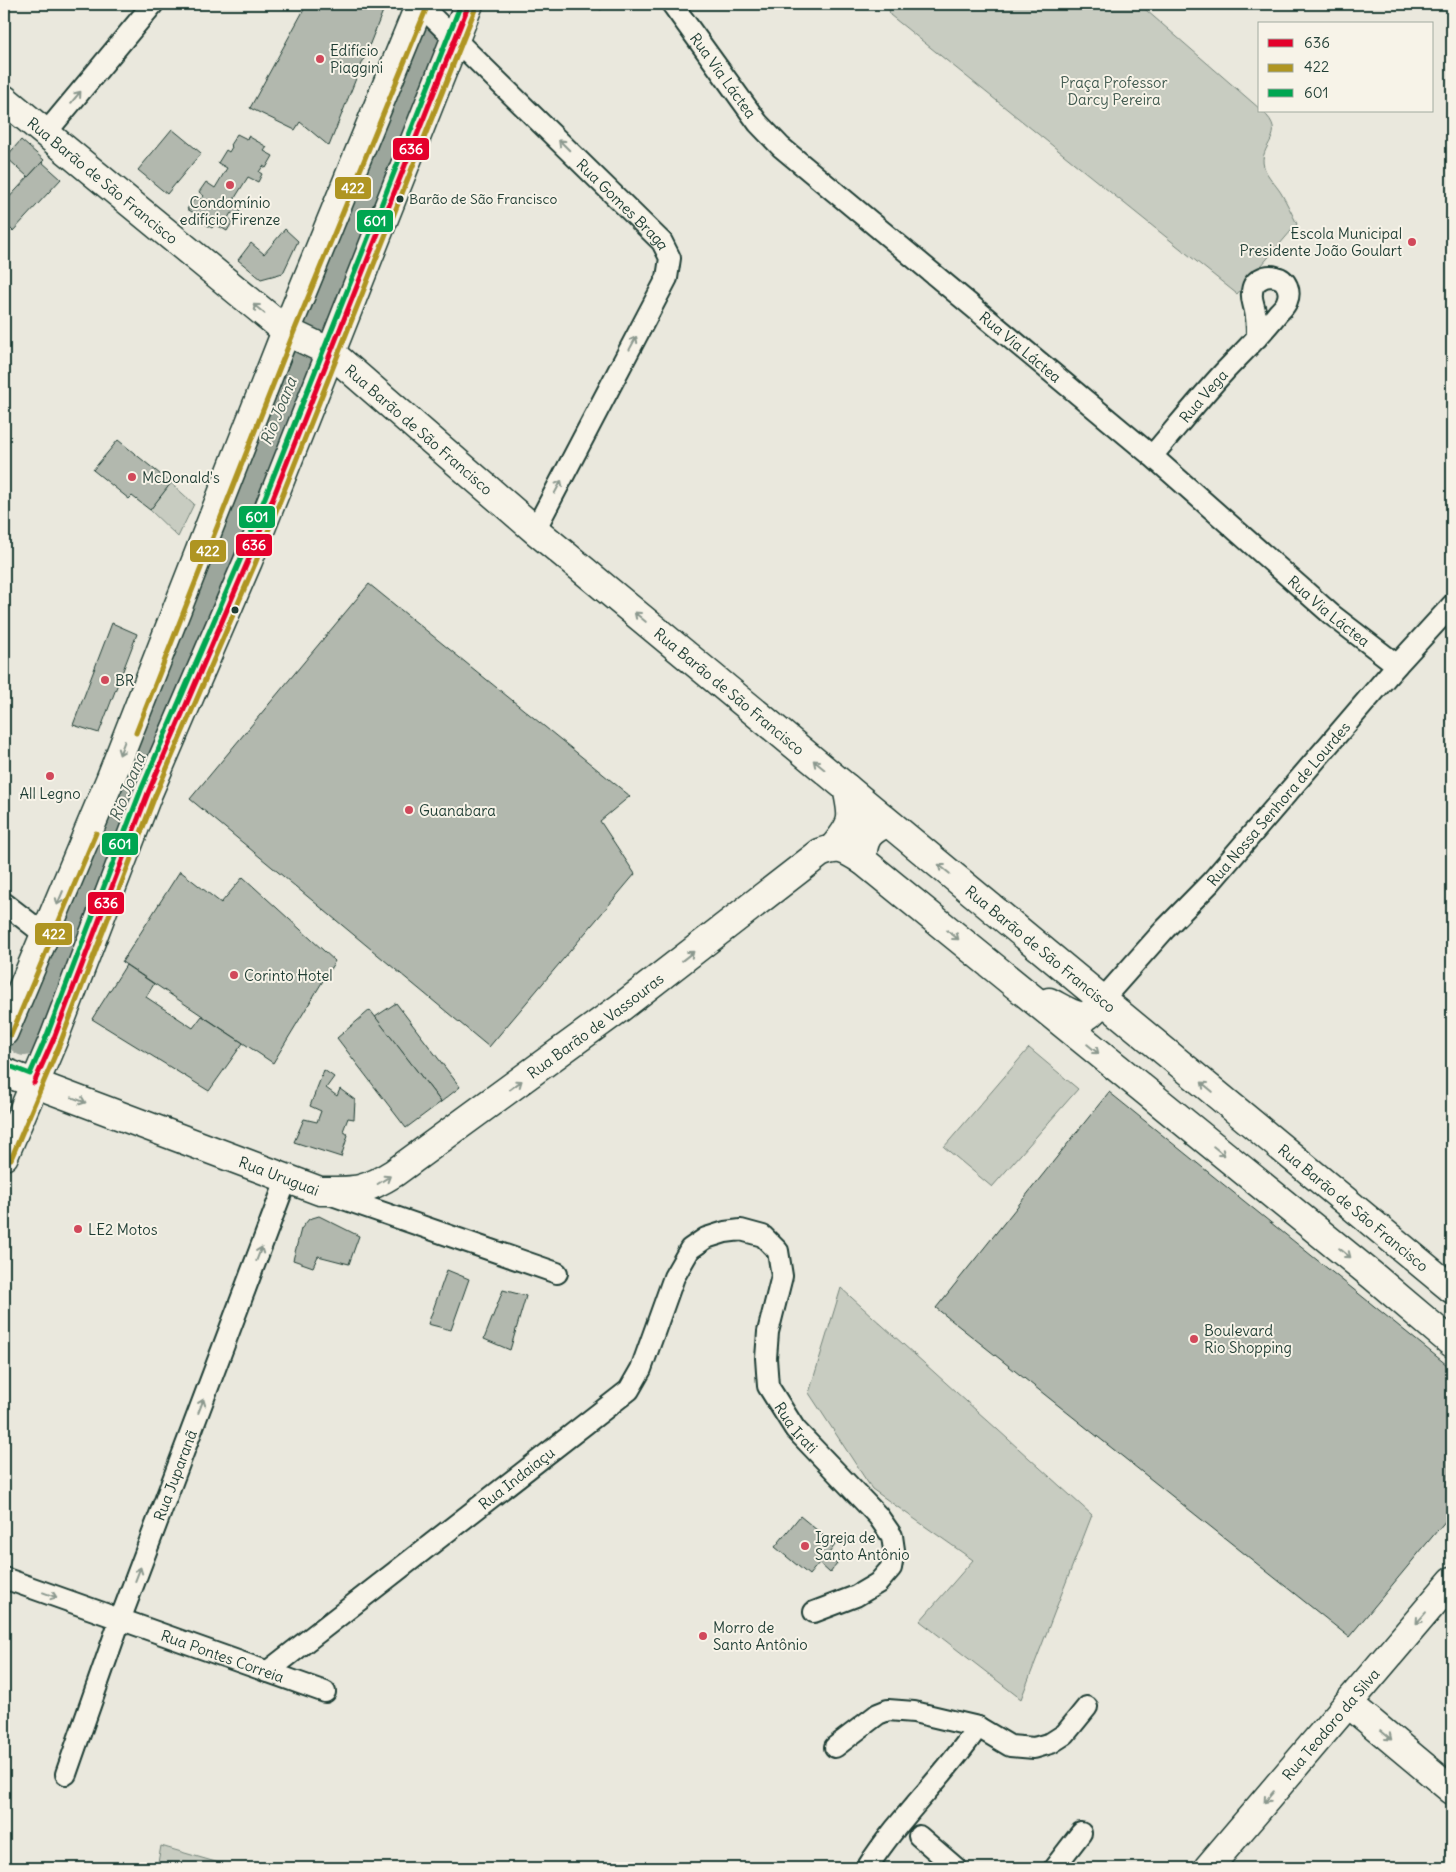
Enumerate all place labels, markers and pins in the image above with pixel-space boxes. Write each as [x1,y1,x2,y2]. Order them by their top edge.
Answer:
place label: Edifício Piaggini [330,41,383,77]
marker: Edifício Piaggini [314,53,326,65]
marker: Condomínio edifício Firenze [224,179,236,191]
place label: Barão de São Francisco [409,190,557,208]
place label: Condomínio edifício Firenze [180,193,280,229]
marker: Barão de São Francisco [395,194,405,204]
place label: Escola Municipal Presidente João Goulart [1239,224,1402,260]
marker: Escola Municipal Presidente João Goulart [1406,236,1418,248]
place label: McDonald's [142,468,220,487]
marker: McDonald's [126,471,138,483]
unlabelled marker [230,605,240,615]
place label: BR [115,671,135,690]
marker: BR [99,674,111,686]
marker: All Legno [44,770,56,782]
place label: All Legno [19,784,81,803]
place label: Guanabara [419,801,496,820]
marker: Guanabara [403,804,415,816]
place label: Corinto Hotel [244,966,333,985]
marker: Corinto Hotel [228,969,240,981]
place label: LE2 Motos [88,1220,158,1239]
marker: LE2 Motos [72,1223,84,1235]
place label: Boulevard Rio Shopping [1204,1321,1292,1357]
marker: Boulevard Rio Shopping [1188,1333,1200,1345]
place label: Igreja de Santo Antônio [815,1528,910,1564]
marker: Igreja de Santo Antônio [799,1540,811,1552]
place label: Morro de Santo Antônio [713,1618,808,1654]
marker: Morro de Santo Antônio [697,1630,709,1642]

